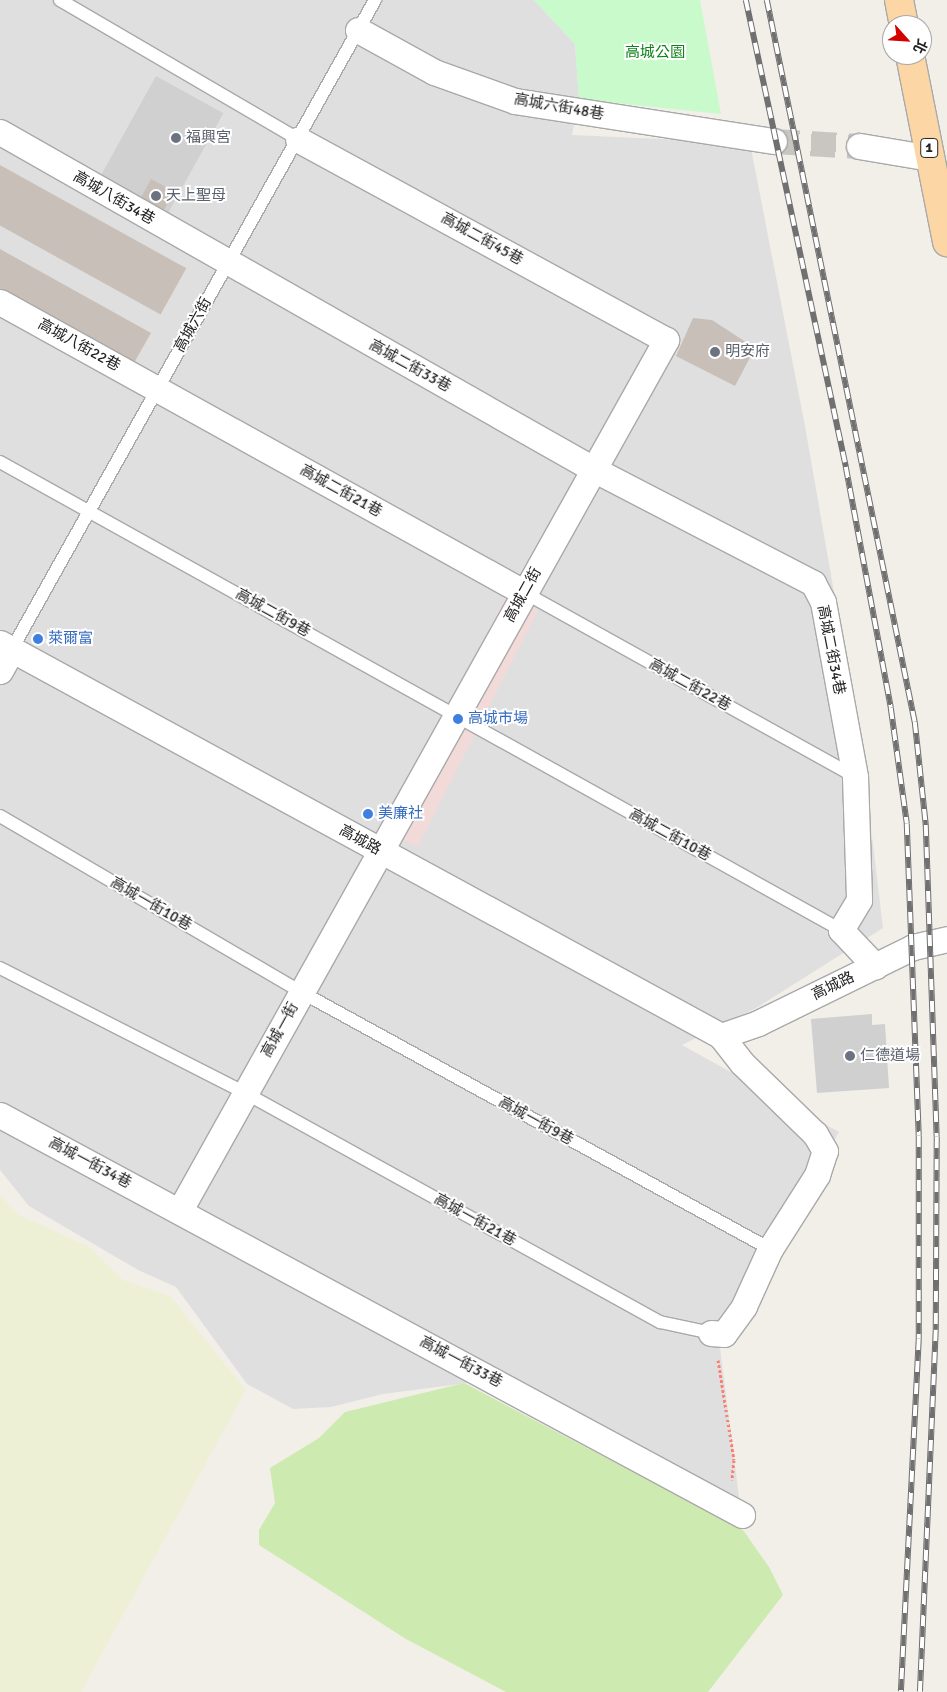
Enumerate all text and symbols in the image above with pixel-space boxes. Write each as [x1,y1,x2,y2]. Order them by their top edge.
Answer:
north arrow [882,15,932,65]
text: 北 [909,36,931,56]
park label: 高城公園 [625,44,685,62]
street label: 高城六街48巷 [513,90,605,124]
place label: 福興宮 [186,129,231,147]
marker: 福興宮 [170,132,182,144]
road number: 1 [919,136,939,160]
street label: 高城八街34巷 [70,167,158,229]
place label: 天上聖母 [166,187,226,205]
marker: 天上聖母 [150,190,162,202]
street label: 高城二街45巷 [438,209,526,269]
street label: 高城六街 [171,294,215,356]
street label: 高城八街22巷 [35,315,123,375]
street label: 高城二街33巷 [366,336,454,396]
place label: 明安府 [725,343,770,361]
marker: 明安府 [709,346,721,358]
street label: 高城二街21巷 [297,461,385,521]
street label: 高城二街 [501,564,545,626]
street label: 高城二街9巷 [232,585,314,641]
street label: 高城二街34巷 [813,604,849,696]
place label: 萊爾富 [48,630,93,648]
marker: 萊爾富 [32,633,44,645]
street label: 高城二街22巷 [646,655,734,715]
place label: 高城市場 [468,710,528,728]
marker: 高城市場 [452,713,464,725]
place label: 美廉社 [378,805,423,823]
street label: 高城二街10巷 [626,805,714,865]
marker: 美廉社 [362,808,374,820]
street label: 高城路 [336,821,384,859]
street label: 高城一街10巷 [107,873,195,935]
street label: 高城路 [809,968,857,1004]
street label: 高城一街 [258,999,302,1061]
place label: 仁德道場 [860,1047,920,1065]
marker: 仁德道場 [844,1050,856,1062]
street label: 高城一街9巷 [495,1093,577,1149]
street label: 高城一街34巷 [46,1134,134,1192]
street label: 高城一街21巷 [431,1190,519,1250]
street label: 高城一街33巷 [417,1333,505,1391]

